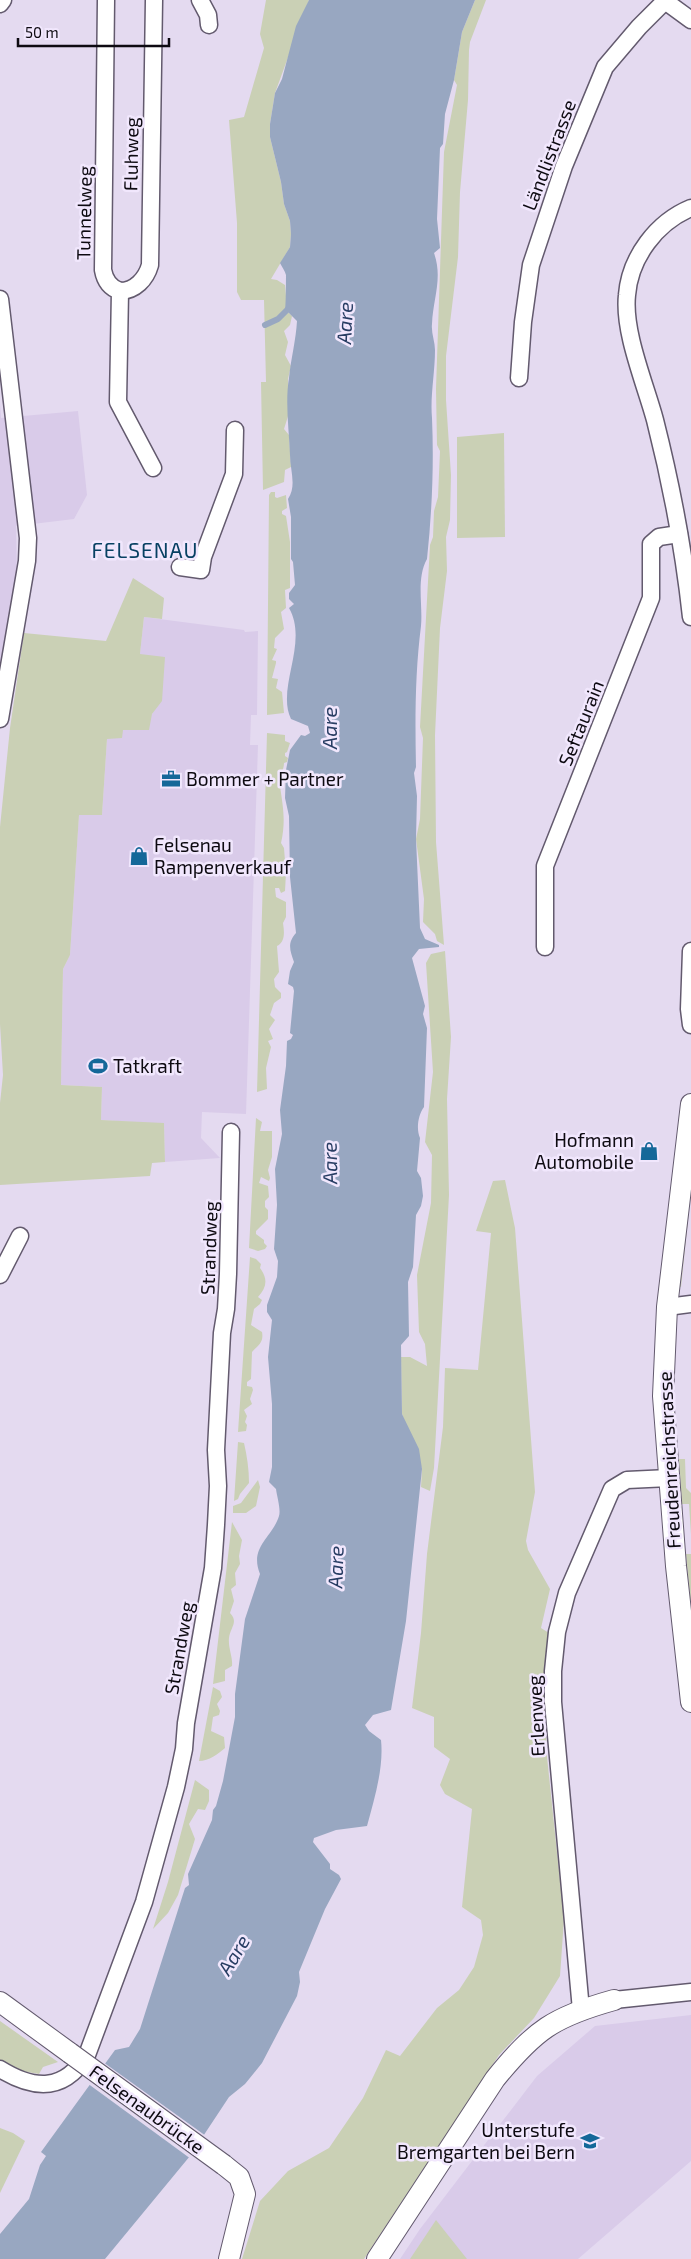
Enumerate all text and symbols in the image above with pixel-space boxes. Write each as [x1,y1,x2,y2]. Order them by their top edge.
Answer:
scale bar [18,15,169,47]
text: 50 m [25,23,59,41]
street label: Ländlistrasse [517,96,580,214]
street label: Fluhweg [118,116,143,191]
street label: Tunnelweg [71,165,96,260]
water label: Aare [331,301,357,346]
district label: FELSENAU [91,537,199,562]
street label: Seftaurain [553,677,608,769]
water label: Aare [317,707,341,750]
place label: Bommer + Partner [186,767,344,790]
office icon: Bommer + Partner [160,768,182,790]
place label: Felsenau Rampenverkauf [154,833,292,878]
shop icon: Felsenau Rampenverkauf [128,845,150,867]
place label: Tatkraft [113,1054,182,1077]
sports icon: Tatkraft [87,1055,109,1077]
place label: Hofmann Automobile [534,1128,634,1173]
shop icon: Hofmann Automobile [638,1140,660,1162]
water label: Aare [317,1141,341,1185]
street label: Strandweg [195,1200,222,1295]
street label: Freudenreichstrasse [652,1371,685,1549]
water label: Aare [322,1545,348,1590]
street label: Strandweg [159,1599,198,1696]
street label: Erlenweg [522,1674,549,1757]
water label: Aare [211,1930,254,1980]
street label: Felsenaubrücke [85,2059,209,2158]
place label: Unterstufe Bremgarten bei Bern [397,2118,575,2163]
school or university icon: Unterstufe Bremgarten bei Bern [579,2130,601,2152]

